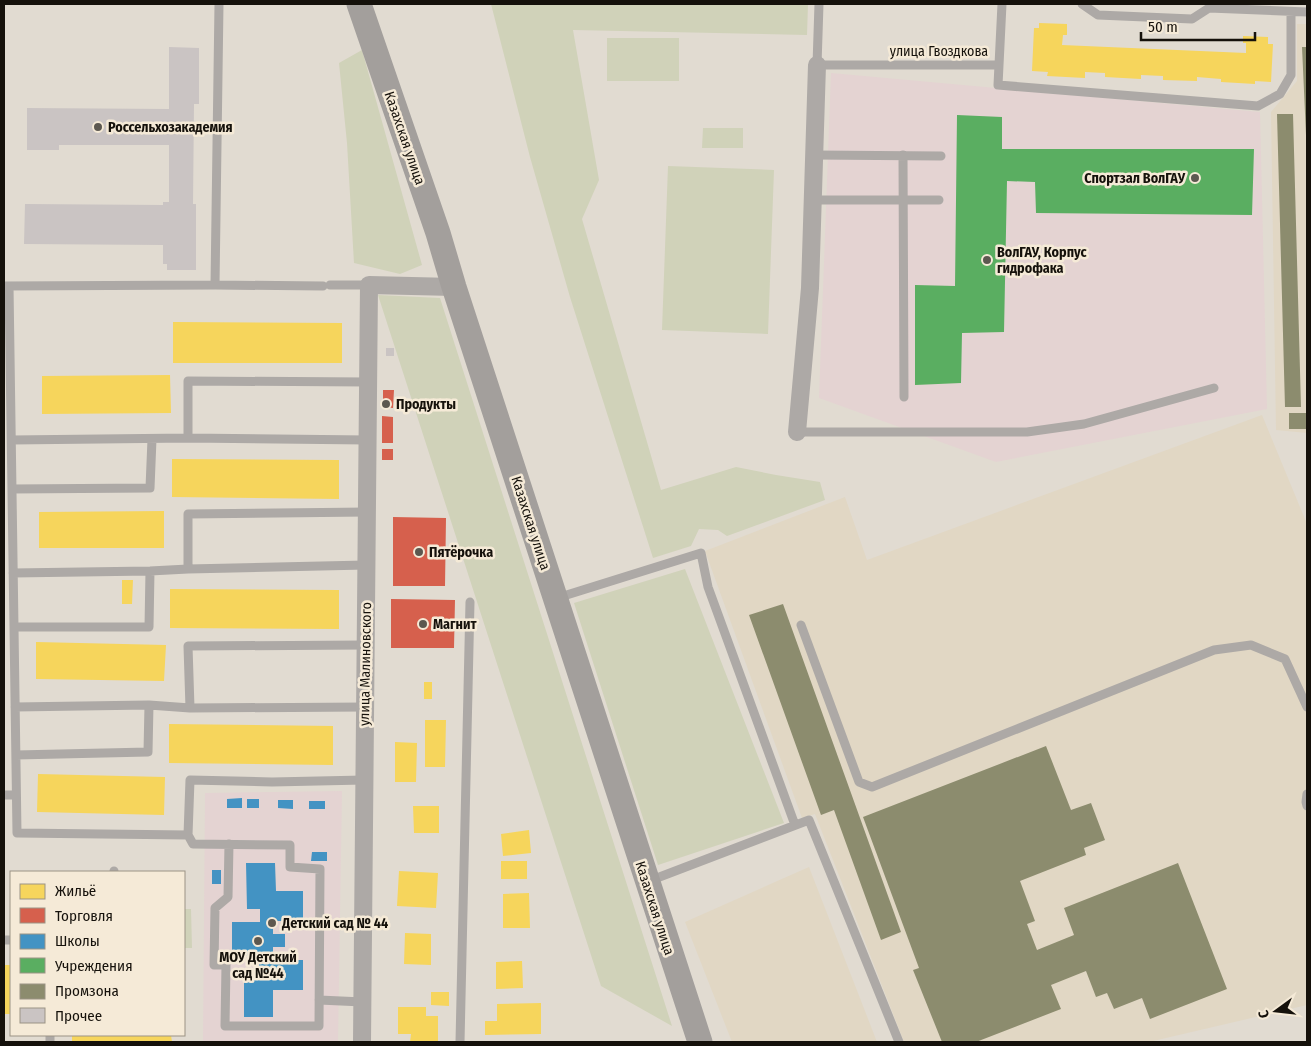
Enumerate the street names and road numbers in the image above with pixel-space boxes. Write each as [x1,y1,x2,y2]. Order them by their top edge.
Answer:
street label: улица Гвоздкова [890,43,988,60]
street label: Казахская улица [381,89,429,187]
street label: Казахская улица [507,474,554,572]
street label: улица Малиновского [356,602,375,726]
street label: Казахская улица [631,859,678,957]

